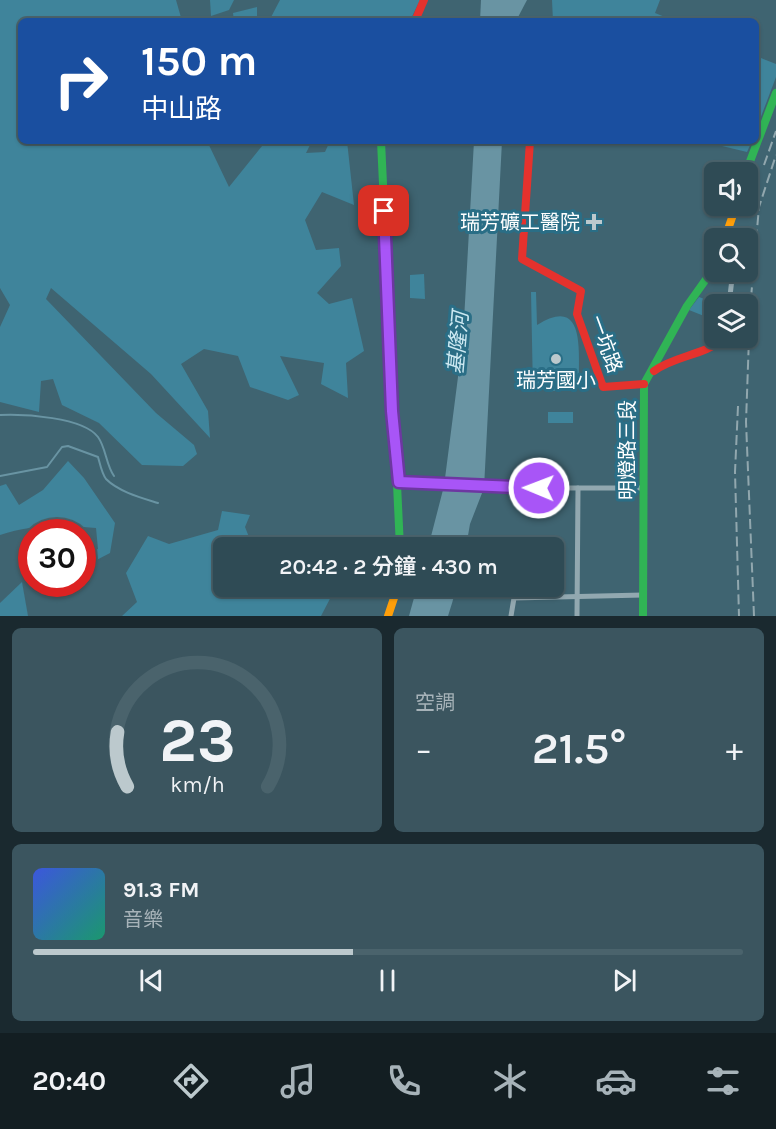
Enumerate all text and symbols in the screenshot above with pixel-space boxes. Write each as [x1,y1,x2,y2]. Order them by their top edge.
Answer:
text: 150 m [141,36,257,86]
icon: right [42,42,120,120]
text: 中山路 [141,93,222,125]
map controls [704,162,758,348]
button: sound [704,162,758,216]
pin [358,185,409,236]
icon: arrive [367,194,400,227]
place label: 瑞芳礦工醫院 [460,211,580,234]
marker: 瑞芳礦工醫院 [585,213,603,231]
button: search [704,228,758,282]
button: layers [704,294,758,348]
water label: 基隆河 [443,307,473,375]
street label: 一坑路 [584,312,627,376]
marker: 瑞芳國小 [549,352,563,366]
place label: 瑞芳國小 [516,369,596,392]
street label: 明燈路三段 [616,400,639,500]
position arrow [507,456,571,520]
speed limit sign: 30 [18,519,96,597]
text: 20:42 · 2 分鐘 · 430 m [279,554,498,580]
text: 空調 [415,691,455,714]
text: 23 [159,704,235,777]
text: 21.5° [532,722,626,774]
text: − [415,730,432,768]
text: + [726,730,743,768]
text: km/h [170,772,224,797]
text: 91.3 FM [123,877,200,903]
text: 音樂 [123,908,163,931]
icon: previous [135,964,168,997]
icon: pause [371,964,404,997]
icon: next [608,964,641,997]
icon: directions [170,1060,212,1102]
icon: music [277,1060,319,1102]
icon: phone [383,1060,425,1102]
icon: climate [489,1060,531,1102]
icon: car [595,1060,637,1102]
icon: filters [702,1060,744,1102]
text: 20:40 [32,1065,106,1097]

